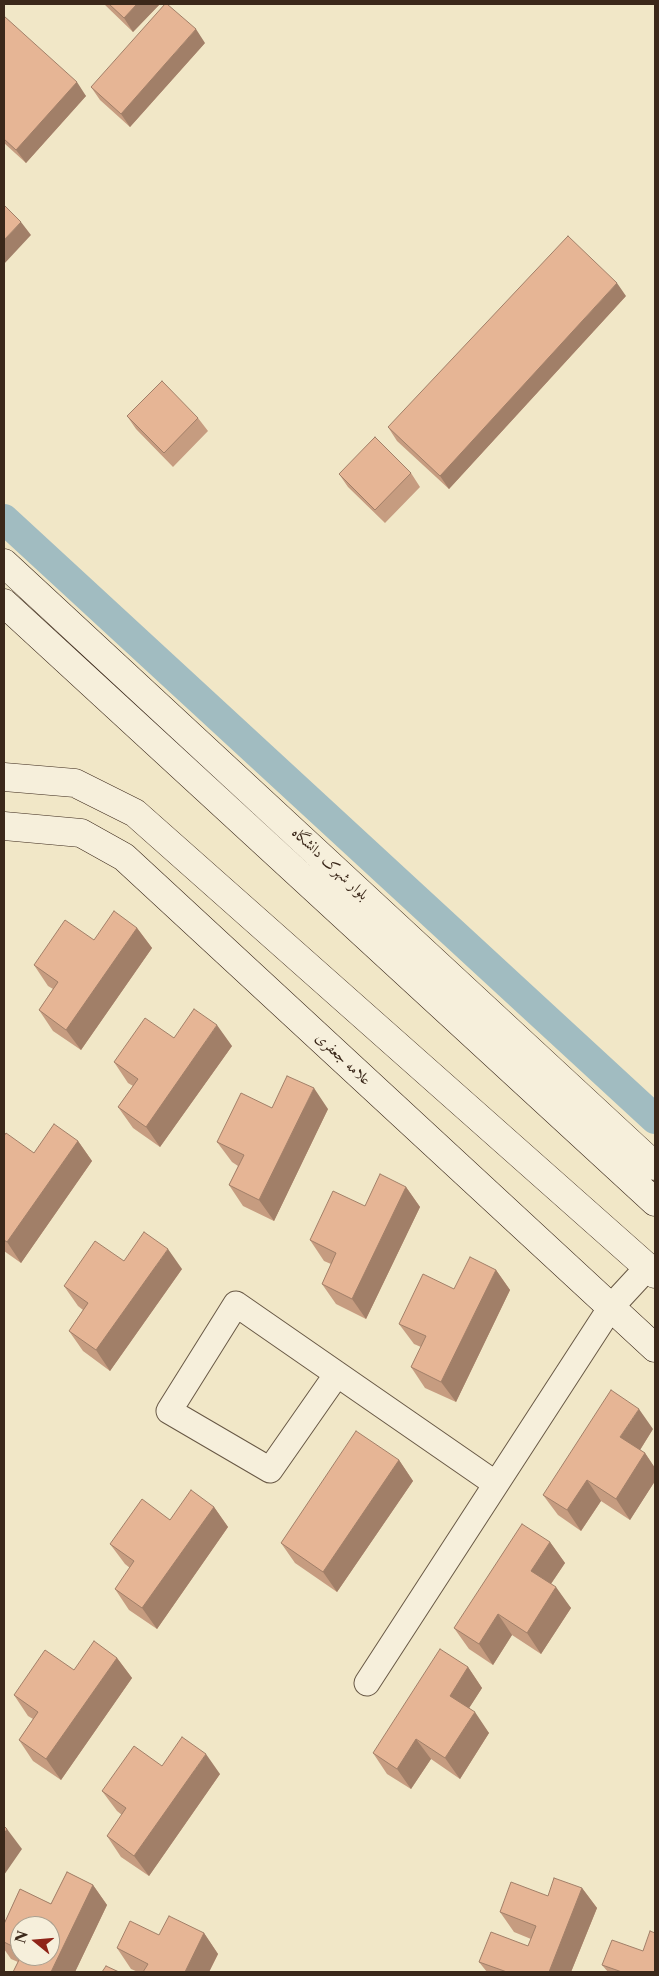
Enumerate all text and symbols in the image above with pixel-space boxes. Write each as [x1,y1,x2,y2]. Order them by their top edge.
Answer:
street label: بلوار شهرک دانشگاه [288,824,372,904]
street label: علامه جعفری [312,1029,374,1089]
north arrow [10,1916,60,1966]
text: N [11,1928,32,1945]

